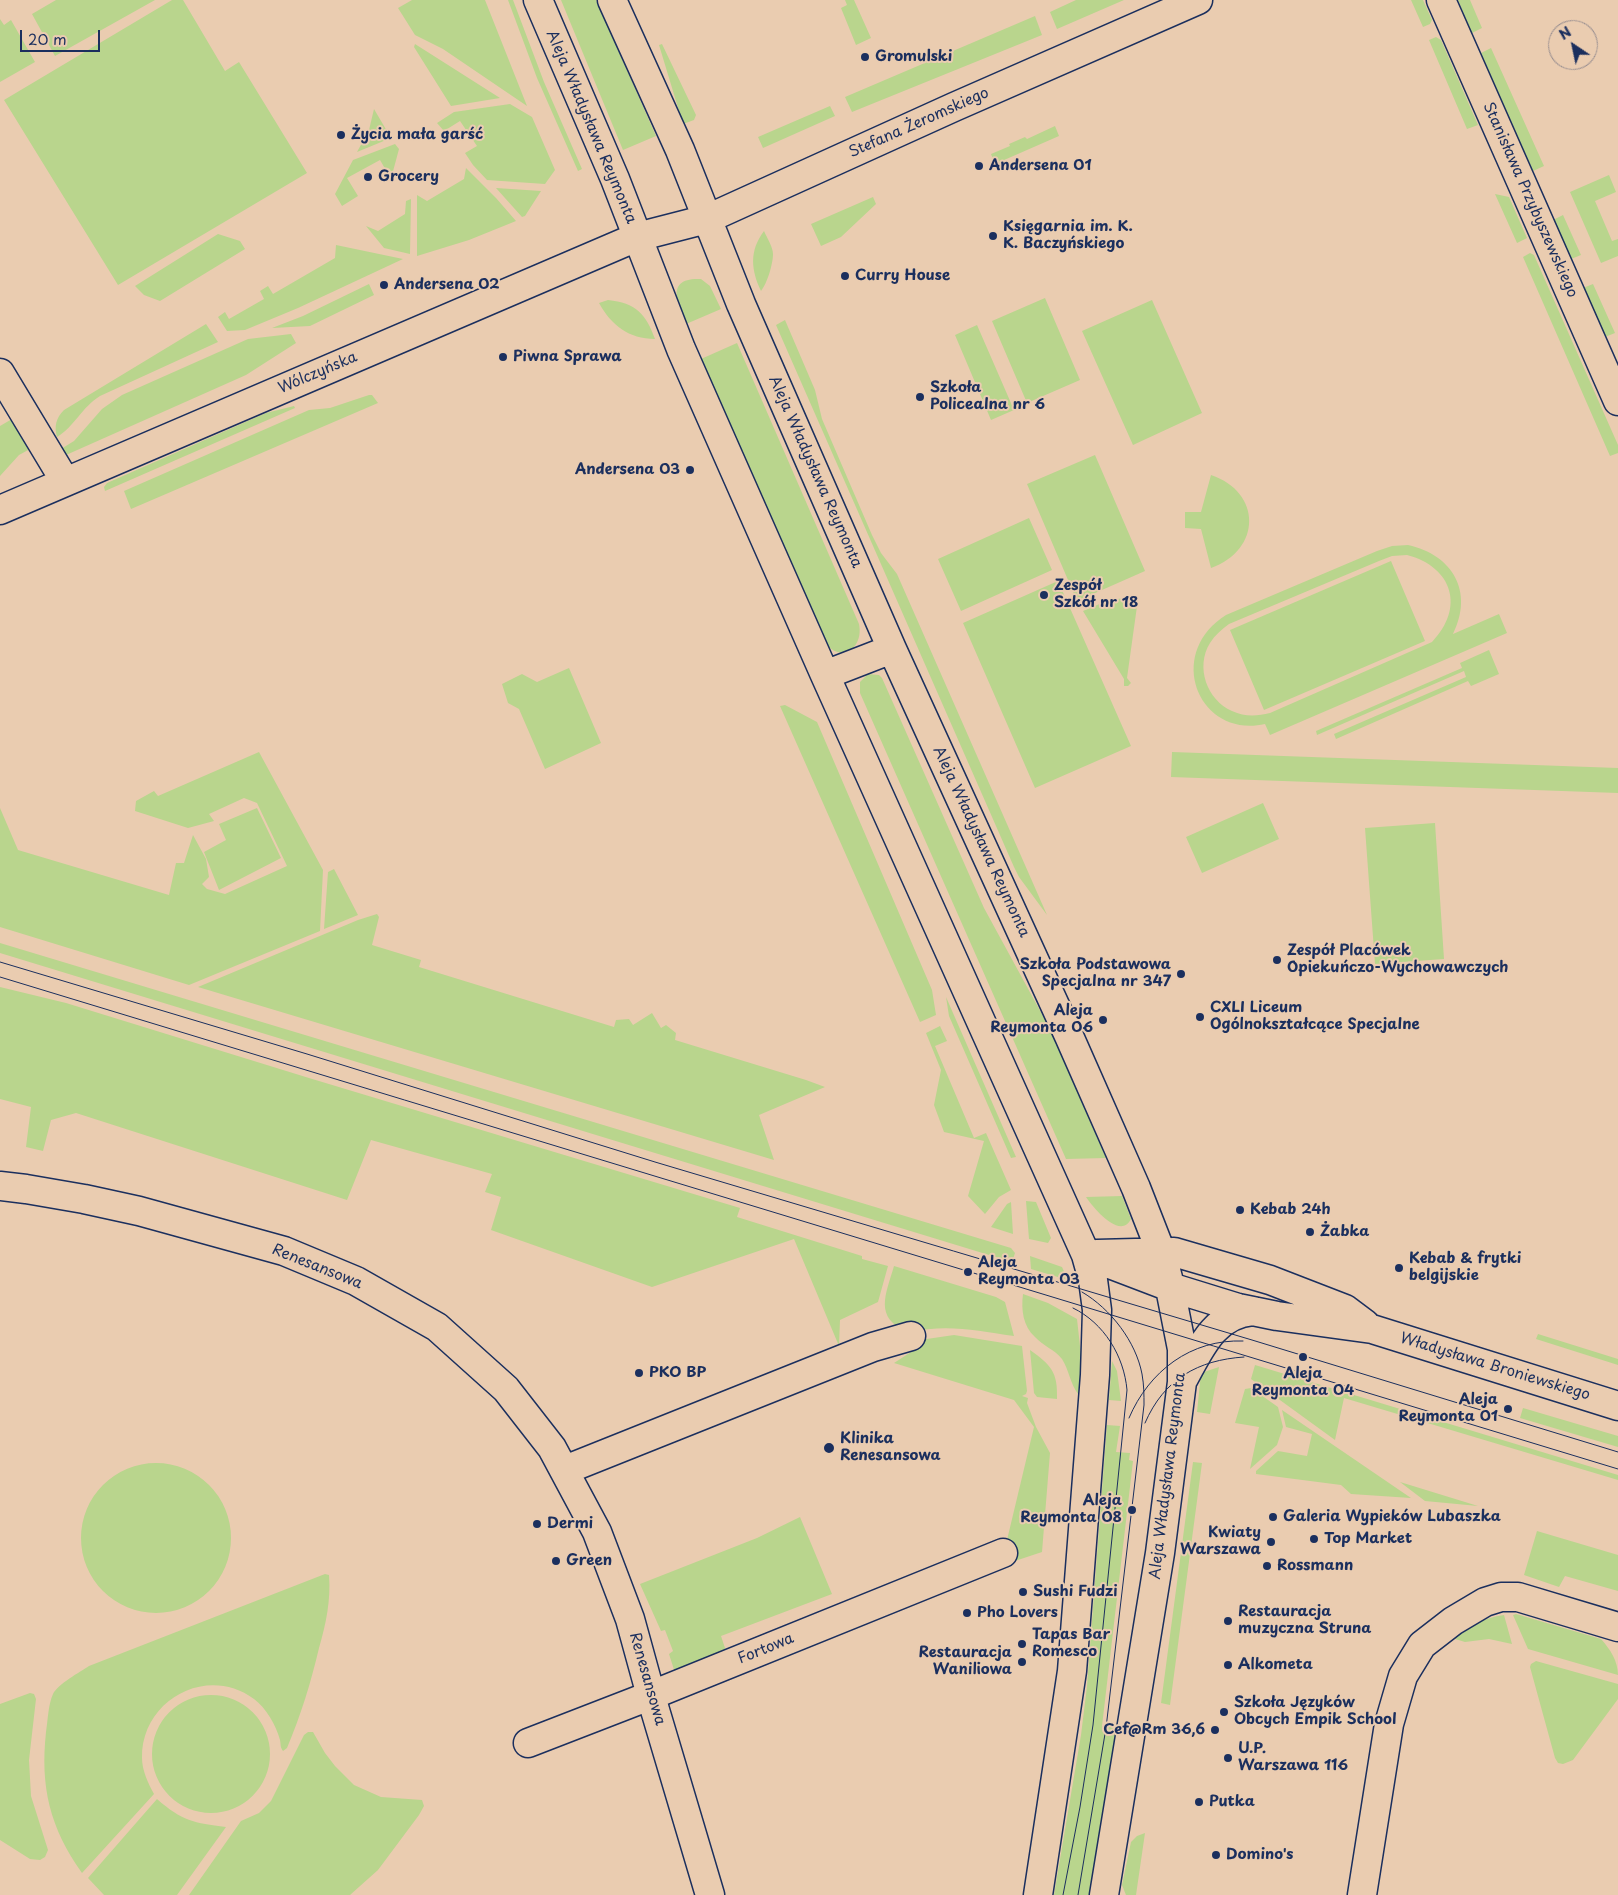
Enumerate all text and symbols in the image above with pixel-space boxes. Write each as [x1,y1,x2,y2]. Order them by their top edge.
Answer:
scale bar [22,20,102,52]
north arrow [1548,20,1598,70]
text: N [1554,21,1575,45]
text: 20 m [28,27,67,50]
street label: Aleja Władysława Reymonta [542,28,640,226]
place label: Gromulski [875,48,952,66]
marker: Gromulski [859,51,871,63]
street label: Stefana Żeromskiego [846,84,992,162]
street label: Stanisława Przybyszewskiego [1479,100,1581,300]
place label: Życia mała garść [351,126,483,144]
marker: Życia mała garść [335,129,347,141]
place label: Andersena 01 [989,157,1092,175]
marker: Andersena 01 [973,160,985,172]
place label: Grocery [378,168,439,186]
marker: Grocery [362,171,374,183]
place label: Księgarnia im. K. K. Baczyńskiego [1003,218,1133,253]
marker: Księgarnia im. K. K. Baczyńskiego [987,230,999,242]
place label: Curry House [855,267,950,285]
marker: Curry House [839,270,851,282]
place label: Andersena 02 [394,276,500,294]
marker: Andersena 02 [378,279,390,291]
street label: Wólczyńska [276,348,360,398]
place label: Piwna Sprawa [513,348,622,366]
marker: Piwna Sprawa [497,351,509,363]
street label: Aleja Władysława Reymonta [764,373,866,571]
place label: Szkoła Policealna nr 6 [930,379,1045,414]
marker: Szkoła Policealna nr 6 [914,391,926,403]
place label: Andersena 03 [575,461,680,479]
marker: Andersena 03 [684,464,696,476]
place label: Zespół Szkół nr 18 [1054,577,1138,612]
marker: Zespół Szkół nr 18 [1038,589,1050,601]
street label: Aleja Władysława Reymonta [929,744,1033,940]
place label: Zespół Placówek Opiekuńczo-Wychowawczych [1287,942,1509,977]
marker: Zespół Placówek Opiekuńczo-Wychowawczych [1271,954,1283,966]
place label: Szkoła Podstawowa Specjalna nr 347 [1020,956,1171,991]
marker: Szkoła Podstawowa Specjalna nr 347 [1175,968,1187,980]
place label: CXLI Liceum Ogólnokształcące Specjalne [1210,999,1420,1034]
place label: Aleja Reymonta 06 [990,1002,1093,1037]
marker: CXLI Liceum Ogólnokształcące Specjalne [1194,1011,1206,1023]
marker: Aleja Reymonta 06 [1097,1014,1109,1026]
place label: Kebab 24h [1250,1201,1331,1219]
marker: Kebab 24h [1234,1204,1246,1216]
place label: Żabka [1320,1223,1369,1241]
marker: Żabka [1304,1226,1316,1238]
street label: Renesansowa [269,1241,365,1293]
place label: Kebab & frytki belgijskie [1409,1250,1521,1285]
place label: Aleja Reymonta 03 [978,1254,1080,1289]
marker: Kebab & frytki belgijskie [1393,1262,1405,1274]
marker: Aleja Reymonta 03 [962,1266,974,1278]
street label: Władysława Broniewskiego [1398,1330,1592,1404]
marker: Aleja Reymonta 04 [1297,1351,1309,1363]
place label: PKO BP [649,1364,706,1382]
place label: Aleja Reymonta 04 [1252,1365,1354,1400]
marker: PKO BP [633,1367,645,1379]
street label: Aleja Władysława Reymonta [1146,1372,1190,1580]
place label: Aleja Reymonta 01 [1399,1391,1498,1426]
marker: Aleja Reymonta 01 [1502,1403,1514,1415]
place label: Klinika Renesansowa [840,1430,941,1465]
marker: Klinika Renesansowa [822,1441,836,1455]
place label: Aleja Reymonta 08 [1020,1492,1122,1527]
marker: Aleja Reymonta 08 [1126,1504,1138,1516]
place label: Galeria Wypieków Lubaszka [1283,1508,1501,1526]
marker: Galeria Wypieków Lubaszka [1267,1511,1279,1523]
place label: Dermi [547,1515,593,1533]
marker: Dermi [531,1518,543,1530]
place label: Kwiaty Warszawa [1180,1524,1261,1559]
place label: Top Market [1324,1530,1412,1548]
marker: Top Market [1308,1533,1320,1545]
marker: Kwiaty Warszawa [1265,1536,1277,1548]
place label: Green [566,1552,612,1570]
marker: Green [550,1555,562,1567]
place label: Rossmann [1277,1557,1353,1575]
marker: Rossmann [1261,1560,1273,1572]
place label: Sushi Fudzi [1033,1583,1118,1601]
marker: Sushi Fudzi [1017,1586,1029,1598]
place label: Restauracja muzyczna Struna [1238,1603,1371,1638]
place label: Pho Lovers [977,1604,1058,1622]
marker: Pho Lovers [961,1607,973,1619]
marker: Restauracja muzyczna Struna [1222,1615,1234,1627]
place label: Tapas Bar Romesco [1032,1626,1110,1661]
street label: Renesansowa [625,1630,669,1728]
street label: Fortowa [735,1630,797,1668]
marker: Tapas Bar Romesco [1016,1638,1028,1650]
place label: Restauracja Waniliowa [919,1644,1012,1679]
marker: Restauracja Waniliowa [1016,1656,1028,1668]
place label: Alkometa [1238,1656,1313,1674]
marker: Alkometa [1222,1659,1234,1671]
place label: Szkoła Języków Obcych Empik School [1234,1694,1397,1729]
marker: Szkoła Języków Obcych Empik School [1218,1706,1230,1718]
place label: Cef@Rm 36,6 [1103,1721,1205,1739]
marker: Cef@Rm 36,6 [1209,1724,1221,1736]
place label: U.P. Warszawa 116 [1238,1740,1348,1775]
marker: U.P. Warszawa 116 [1222,1752,1234,1764]
place label: Putka [1209,1793,1255,1811]
marker: Putka [1193,1796,1205,1808]
place label: Domino's [1226,1846,1293,1864]
marker: Domino's [1210,1849,1222,1861]

